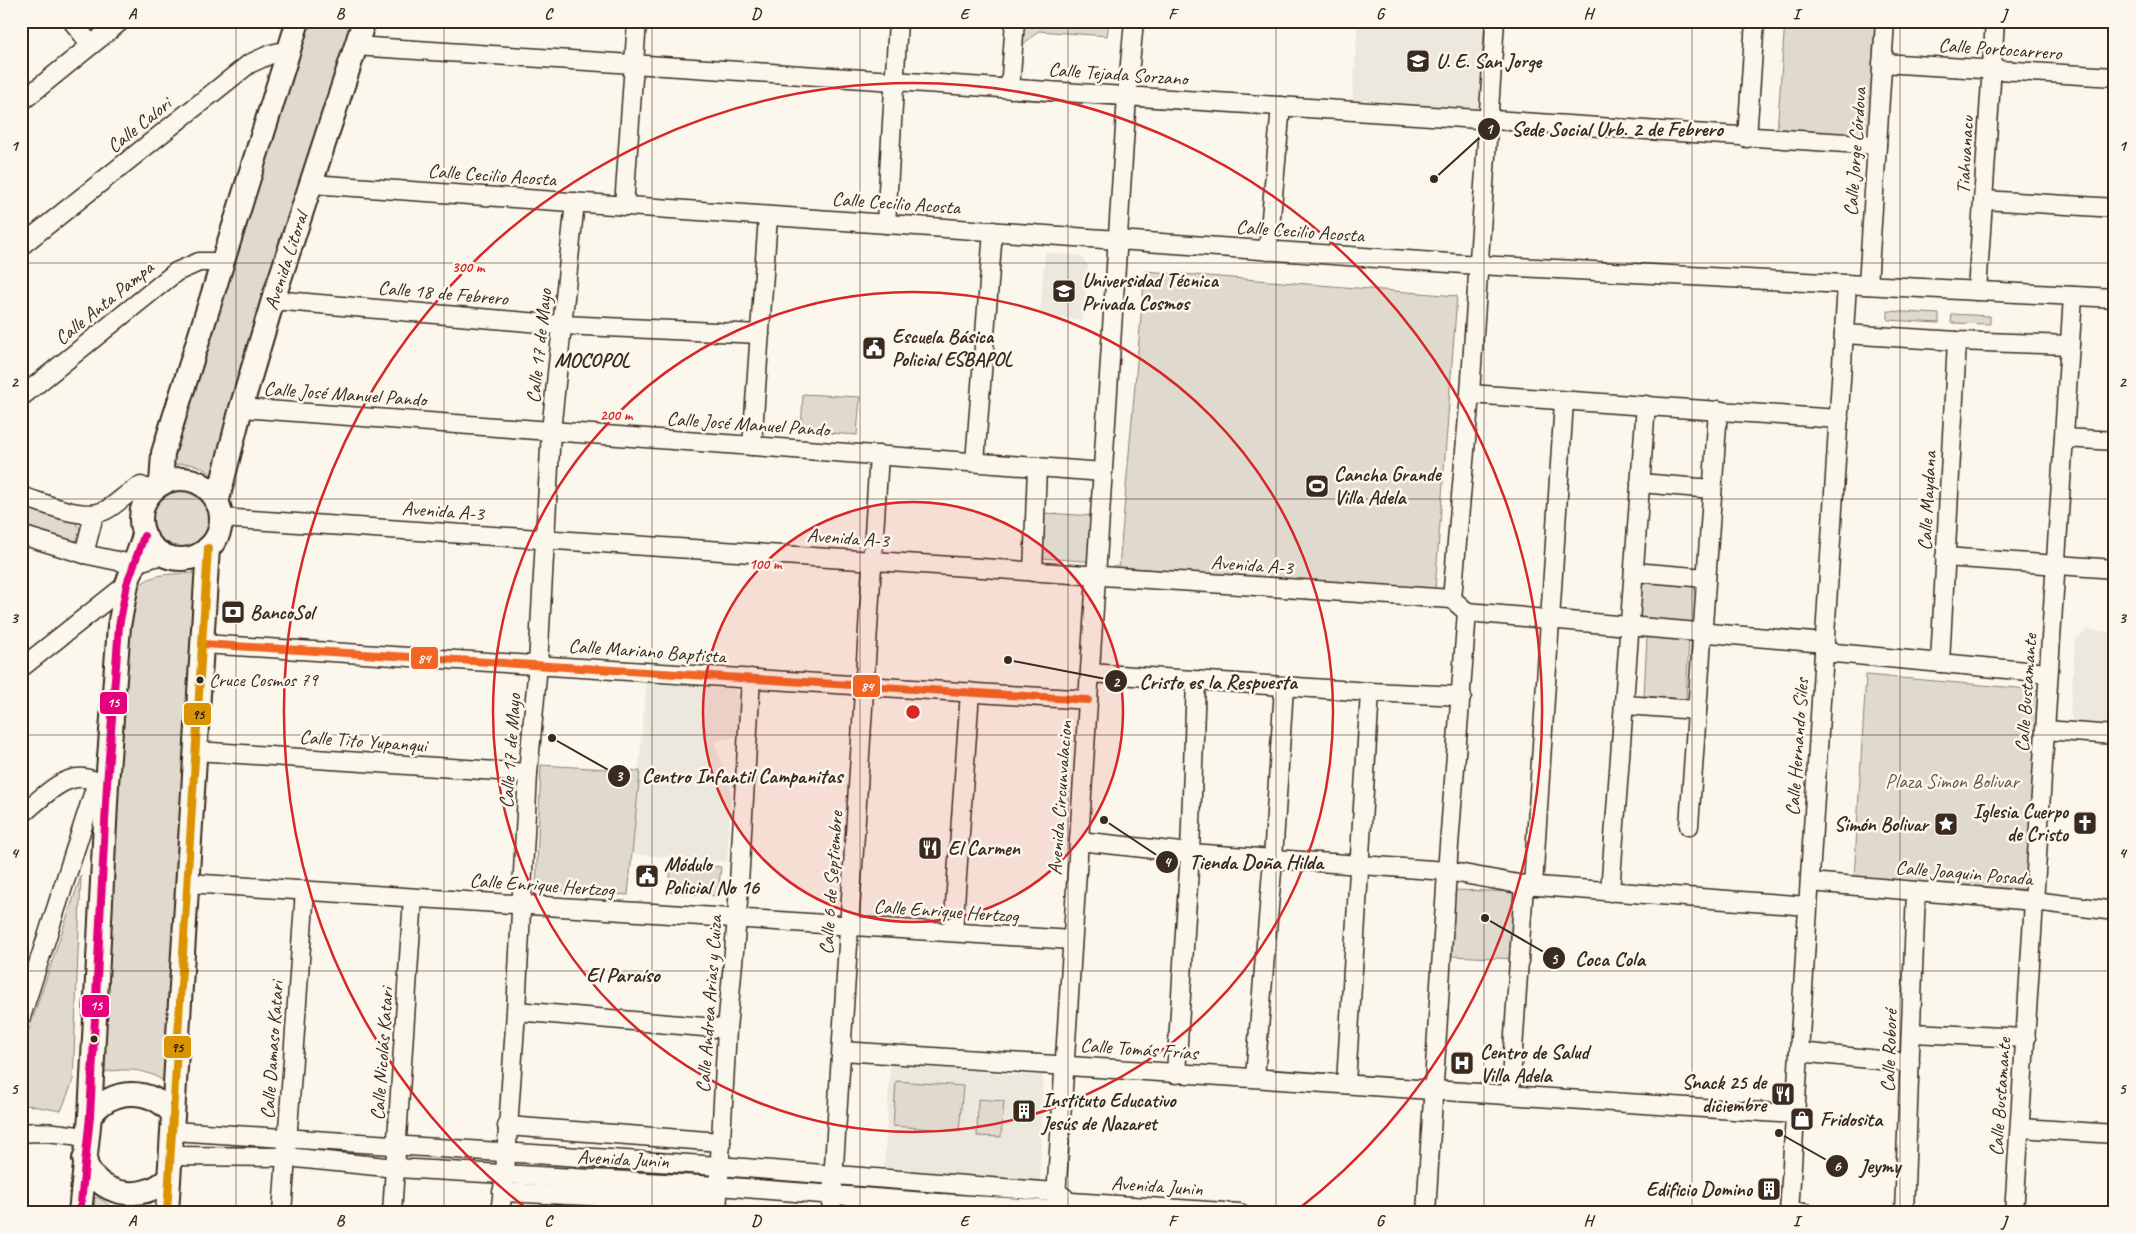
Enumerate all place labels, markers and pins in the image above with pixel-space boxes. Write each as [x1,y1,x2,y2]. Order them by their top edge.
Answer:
school or university icon: U. E. San Jorge [1405,48,1431,74]
place label: U. E. San Jorge [1436,49,1543,74]
callout: Sede Social Urb. 2 de Febrero [1476,111,1733,147]
place label: Universidad Técnica Privada Cosmos [1082,268,1220,316]
school or university icon: Universidad Técnica Privada Cosmos [1051,278,1077,304]
place label: Escuela Básica Policial ESBAPOL [892,324,1014,372]
public building icon: Escuela Básica Policial ESBAPOL [861,335,887,361]
place label: Cancha Grande Villa Adela [1334,462,1443,510]
sports icon: Cancha Grande Villa Adela [1304,473,1330,499]
bank icon: BancoSol [220,599,246,625]
place label: BancoSol [250,600,317,625]
callout: Cristo es la Respuesta [1104,663,1307,699]
place label: Cruce Cosmos 79 [209,668,319,692]
marker: Cruce Cosmos 79 [195,675,205,685]
centre of rings [904,703,922,721]
callout: Centro Infantil Campanitas [606,758,854,794]
place label: Iglesia Cuerpo de Cristo [1973,799,2070,847]
church icon: Iglesia Cuerpo de Cristo [2072,810,2098,836]
place icon: Simón Bolivar [1933,811,1959,837]
place label: Simón Bolivar [1834,812,1931,837]
restaurant icon: El Carmen [917,835,943,861]
place label: El Carmen [948,836,1021,861]
callout: Tienda Doña Hilda [1154,844,1333,880]
place label: Módulo Policial No 16 [664,852,760,900]
public building icon: Módulo Policial No 16 [634,863,660,889]
callout: Coca Cola [1541,940,1655,976]
unlabelled marker [89,1034,99,1044]
place label: Centro de Salud Villa Adela [1480,1040,1592,1088]
hospital icon: Centro de Salud Villa Adela [1449,1050,1475,1076]
place label: Snack 25 de diciembre [1682,1070,1768,1118]
restaurant icon: Snack 25 de diciembre [1770,1081,1796,1107]
place label: Instituto Educativo Jesús de Nazaret [1040,1088,1177,1136]
building icon: Instituto Educativo Jesús de Nazaret [1011,1098,1037,1124]
shop icon: Fridosita [1789,1106,1815,1132]
place label: Fridosita [1820,1107,1884,1132]
callout: Jeymy [1825,1148,1910,1184]
building icon: Edificio Domino [1756,1176,1782,1202]
place label: Edificio Domino [1646,1177,1754,1202]

